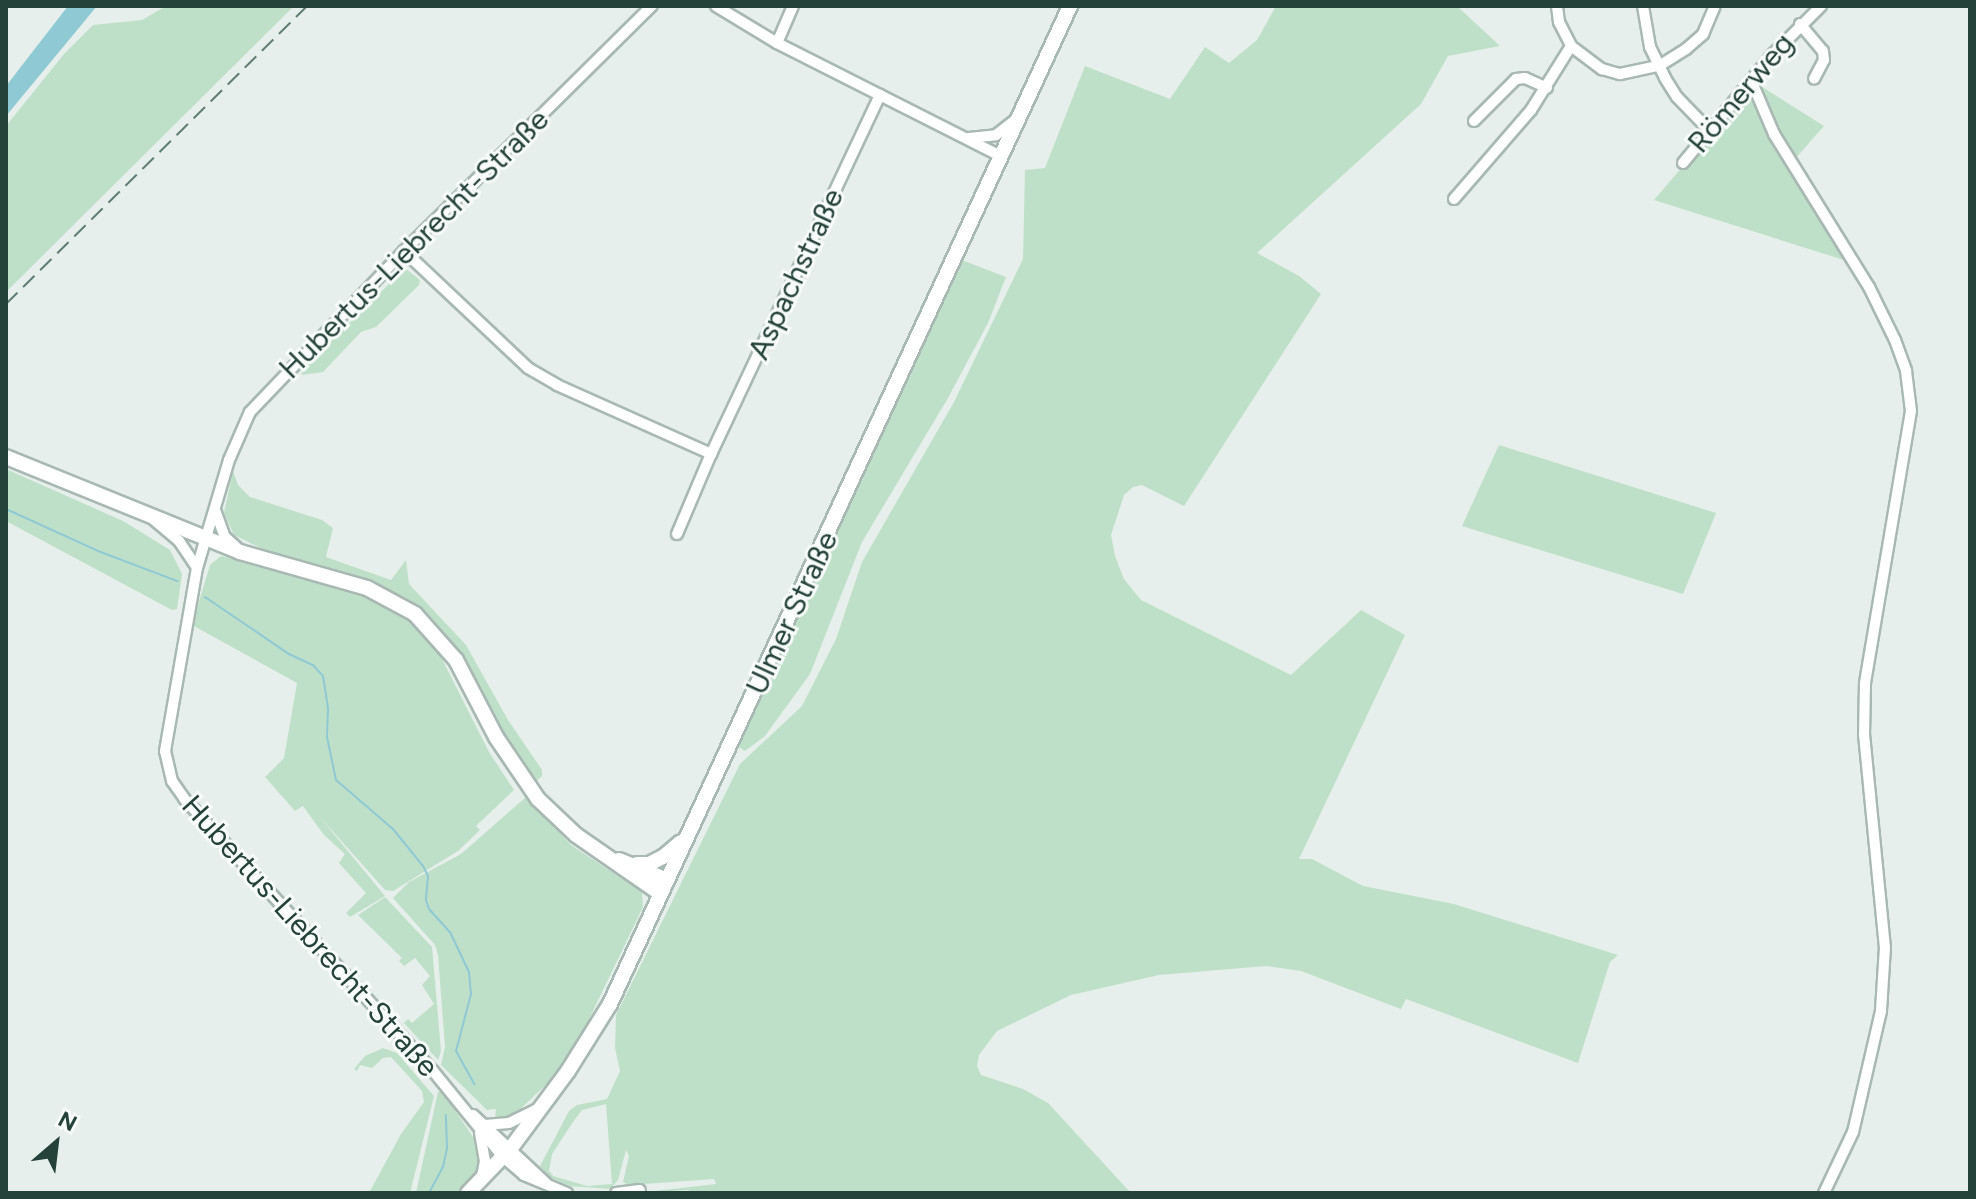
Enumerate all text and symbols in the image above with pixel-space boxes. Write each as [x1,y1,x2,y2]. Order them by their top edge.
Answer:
street label: Römerweg [1680,26,1802,160]
street label: Hubertus-Liebrecht-Straße [272,102,556,386]
street label: Aspachstraße [741,183,851,365]
street label: Ulmer Straße [739,526,845,700]
street label: Hubertus-Liebrecht-Straße [174,788,446,1084]
north arrow [16,1103,96,1183]
text: N [54,1105,81,1137]

